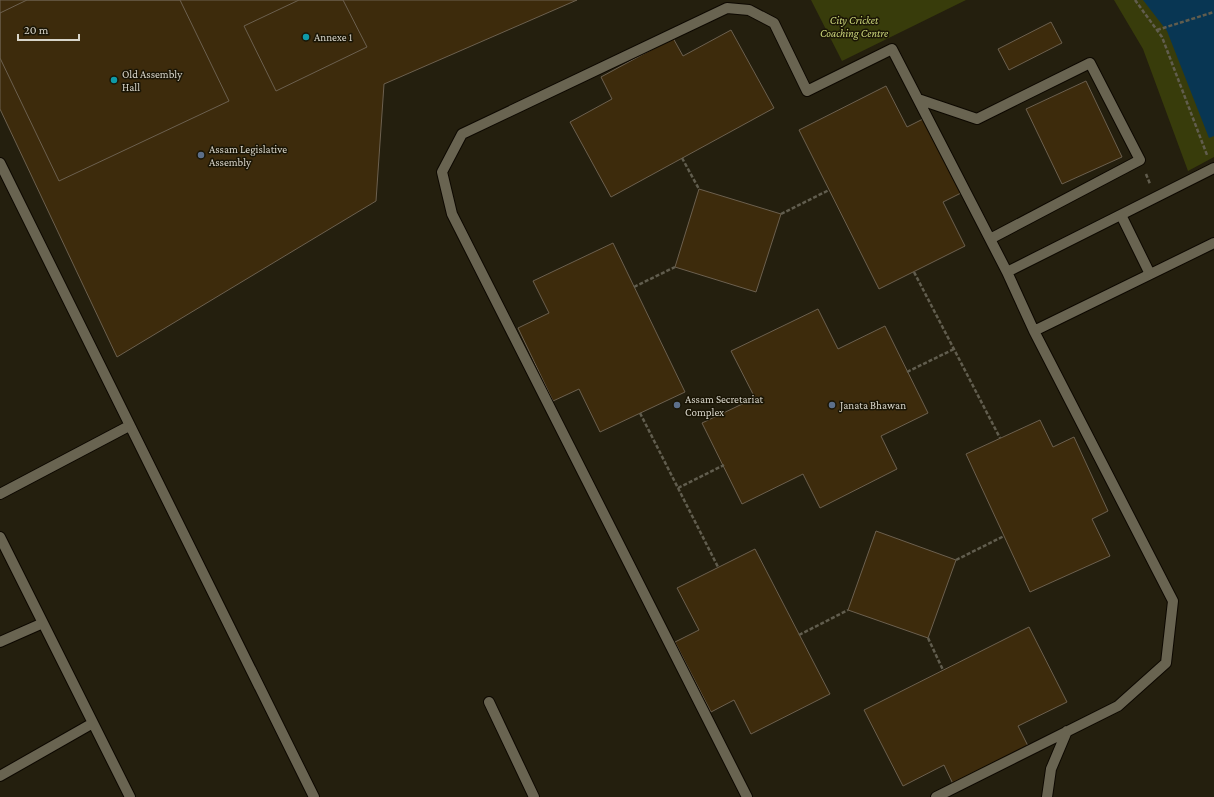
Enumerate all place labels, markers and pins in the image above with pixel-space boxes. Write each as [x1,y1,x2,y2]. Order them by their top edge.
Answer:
place label: Annexe 1 [314,31,353,43]
marker: Annexe 1 [301,32,311,42]
place label: Old Assembly Hall [122,68,183,93]
marker: Old Assembly Hall [109,75,119,85]
place label: Assam Legislative Assembly [209,143,287,169]
marker: Assam Legislative Assembly [196,150,206,160]
place label: Assam Secretariat Complex [685,393,763,419]
place label: Janata Bhawan [839,399,906,412]
marker: Assam Secretariat Complex [672,400,682,410]
marker: Janata Bhawan [827,400,837,410]

